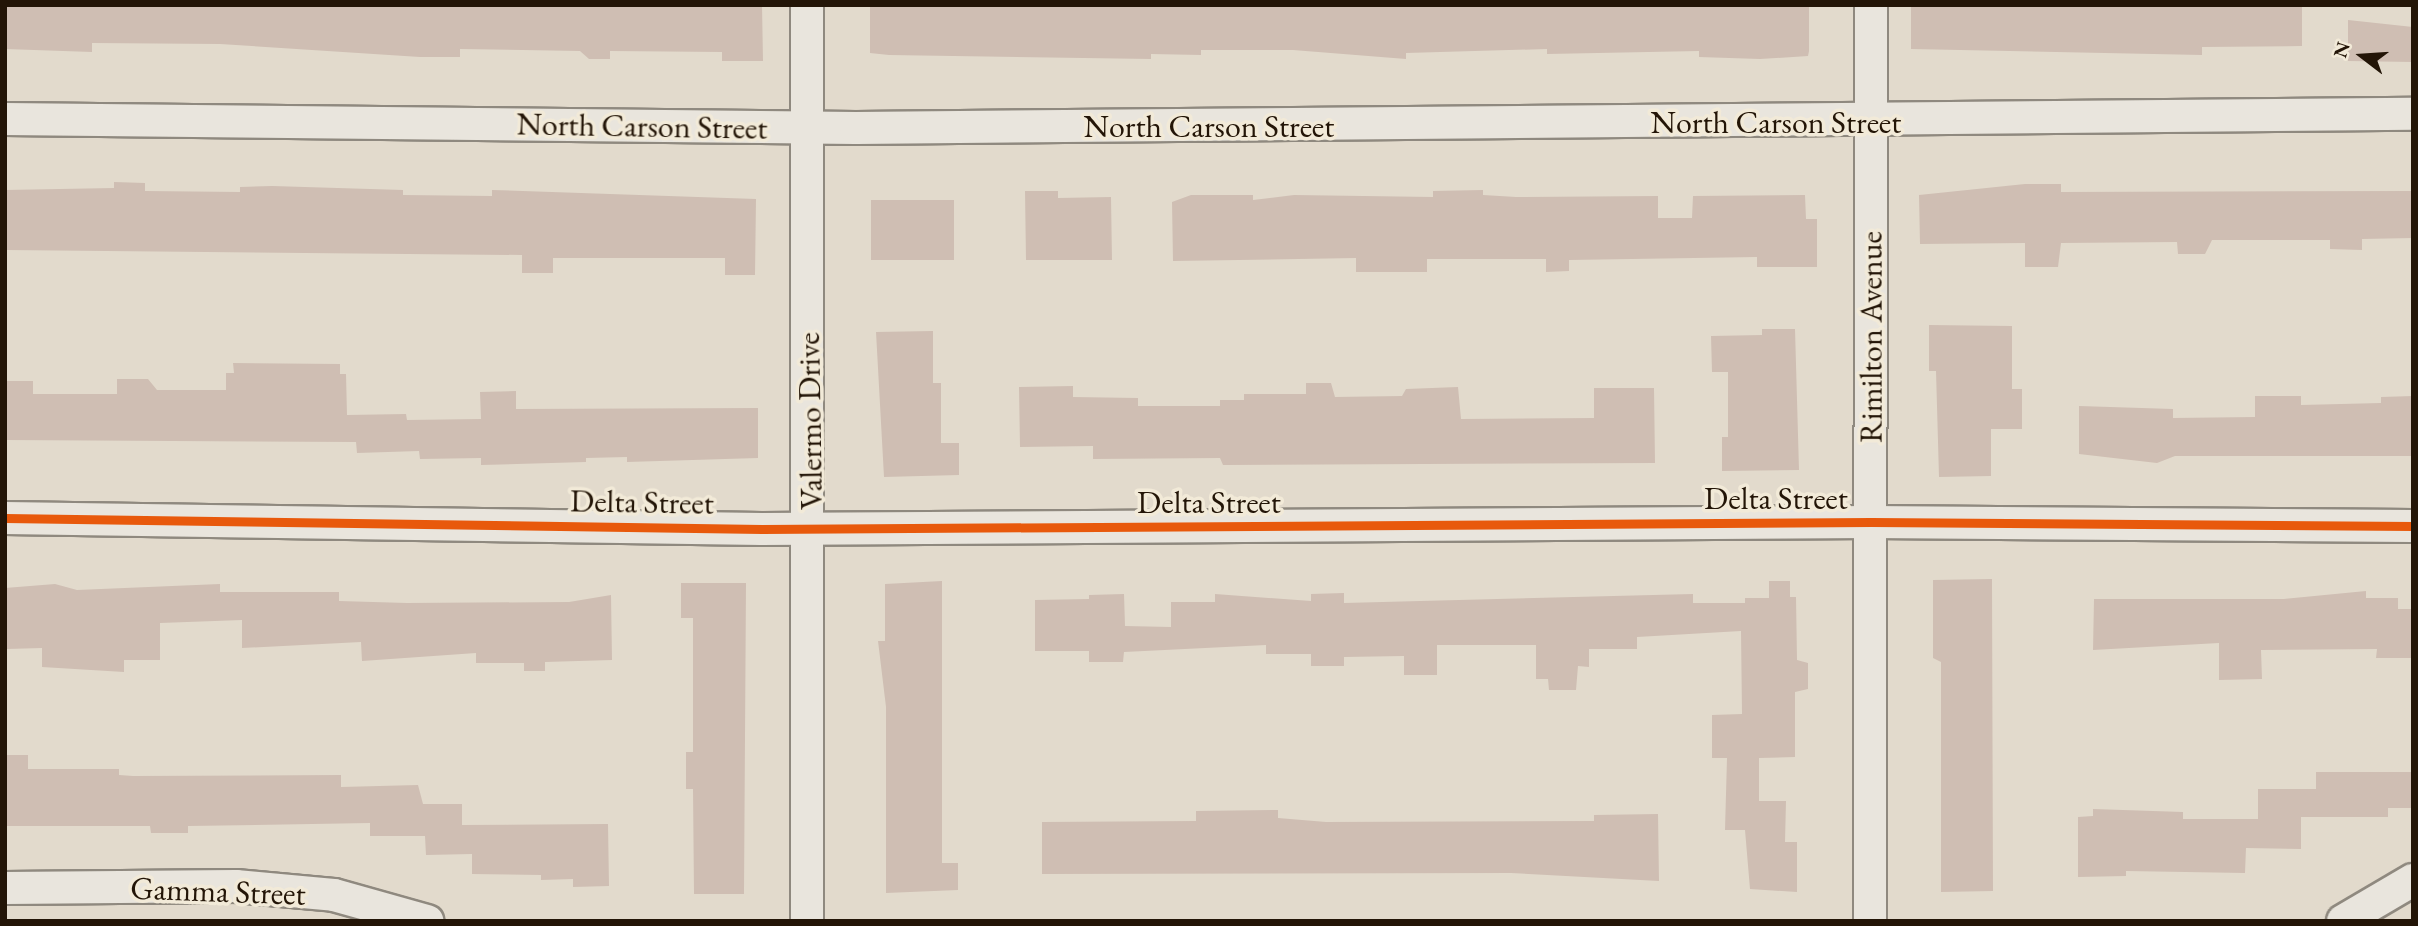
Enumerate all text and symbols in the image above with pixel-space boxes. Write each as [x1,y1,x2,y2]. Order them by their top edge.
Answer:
north arrow [2327,21,2397,91]
text: N [2327,39,2356,61]
street label: North Carson Street [1651,103,1901,141]
street label: North Carson Street [516,105,768,147]
street label: North Carson Street [1084,107,1334,145]
street label: Rimilton Avenue [1852,231,1890,443]
street label: Valermo Drive [789,332,831,510]
street label: Delta Street [1704,479,1848,517]
street label: Delta Street [570,482,714,522]
street label: Delta Street [1137,483,1281,521]
street label: Gamma Street [130,869,306,913]

